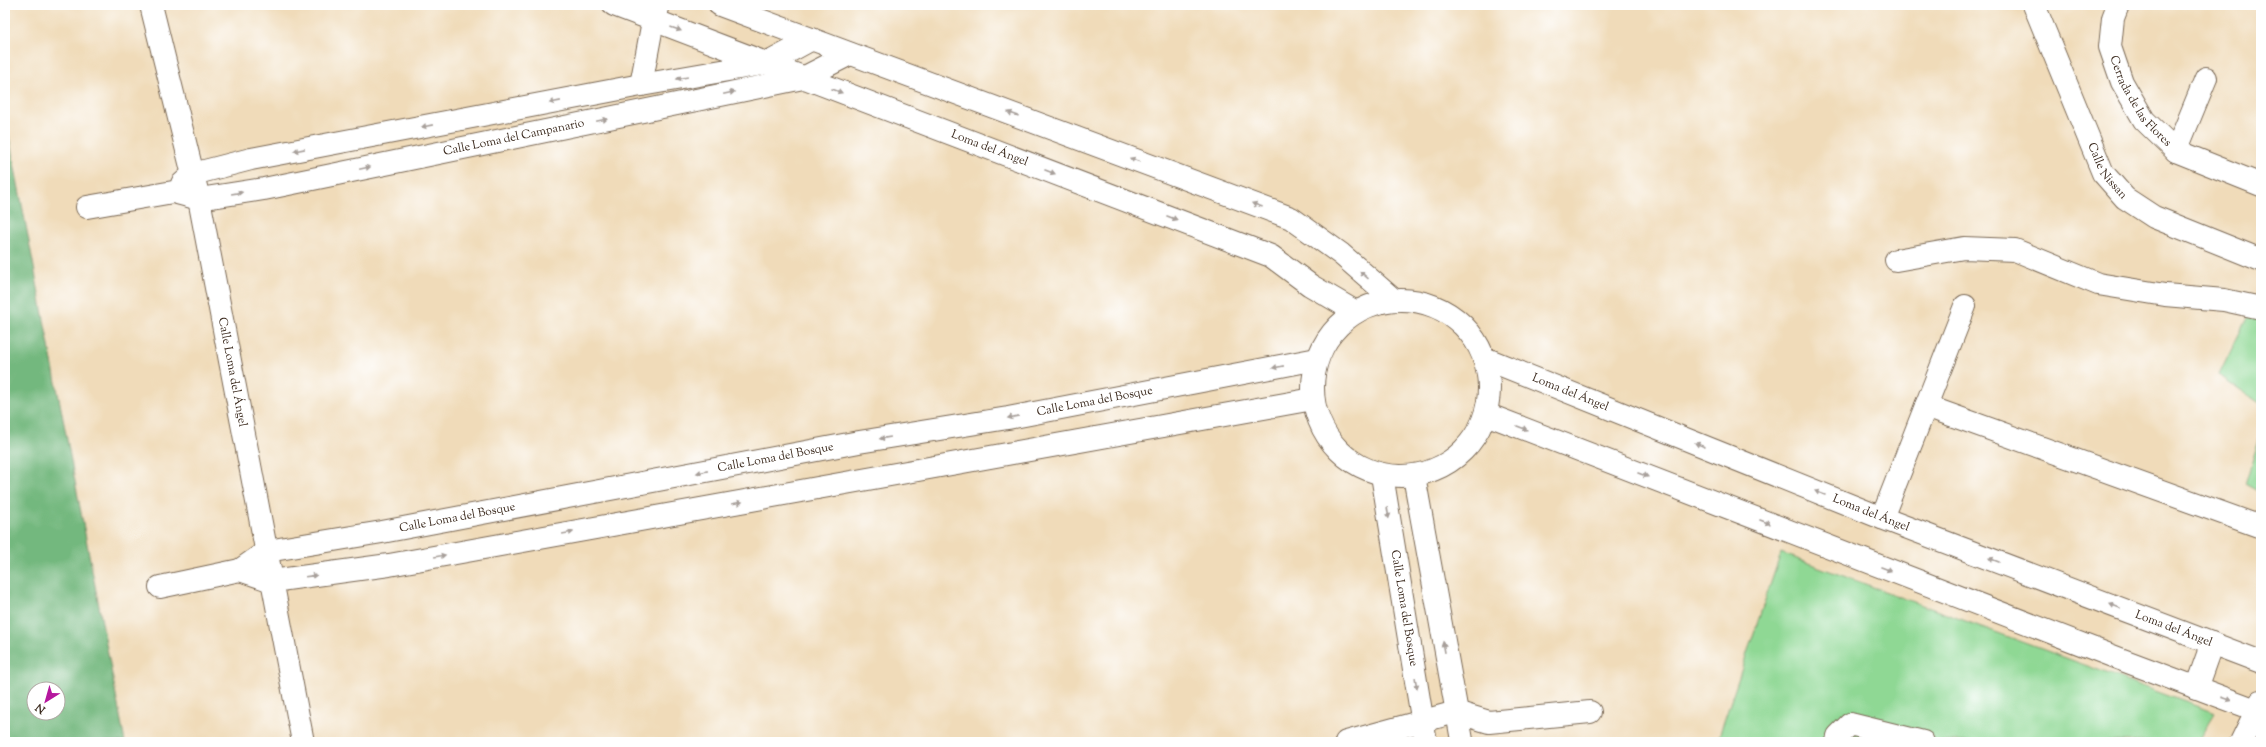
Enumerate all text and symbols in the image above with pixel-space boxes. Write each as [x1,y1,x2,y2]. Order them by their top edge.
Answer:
one-way arrow [671,27,683,33]
street label: Cerrada de las Flores [2105,53,2176,151]
one-way arrow [676,75,688,81]
one-way arrow [831,89,843,95]
one-way arrow [723,90,736,96]
one-way arrow [548,99,561,105]
one-way arrow [1006,111,1018,117]
street label: Calle Loma del Campanario [442,114,586,161]
one-way arrow [596,116,608,122]
one-way arrow [421,123,433,129]
street label: Loma del Ángel [948,126,1031,172]
street label: Calle Nissan [2083,140,2131,204]
one-way arrow [293,147,305,153]
one-way arrow [1128,156,1140,162]
one-way arrow [359,165,371,171]
one-way arrow [1044,169,1056,175]
one-way arrow [231,190,244,196]
one-way arrow [1250,201,1262,207]
one-way arrow [1166,215,1178,221]
one-way arrow [1359,270,1370,279]
street label: Calle Loma del Ángel [213,316,252,429]
one-way arrow [1272,364,1285,370]
street label: Loma del Ángel [1529,369,1612,416]
street label: Calle Loma del Bosque [1035,381,1155,421]
one-way arrow [1007,414,1019,420]
one-way arrow [1517,426,1529,432]
one-way arrow [879,435,891,441]
street label: Calle Loma del Bosque [716,438,836,477]
one-way arrow [1693,441,1705,447]
one-way arrow [696,469,708,475]
one-way arrow [1638,473,1650,479]
one-way arrow [1814,489,1826,495]
street label: Loma del Ángel [1830,490,1913,537]
street label: Calle Loma del Bosque [398,498,517,538]
one-way arrow [731,499,743,505]
one-way arrow [1385,507,1391,519]
one-way arrow [1759,520,1771,526]
one-way arrow [561,530,574,536]
street label: Calle Loma del Bosque [1385,549,1422,668]
one-way arrow [434,553,446,559]
one-way arrow [1987,557,1999,563]
one-way arrow [1880,566,1892,572]
one-way arrow [305,573,317,579]
one-way arrow [2109,603,2121,609]
street label: Loma del Ángel [2132,606,2216,652]
one-way arrow [1441,641,1447,653]
one-way arrow [1413,677,1419,689]
north arrow [26,681,66,721]
one-way arrow [2220,696,2232,702]
text: N [32,699,50,718]

